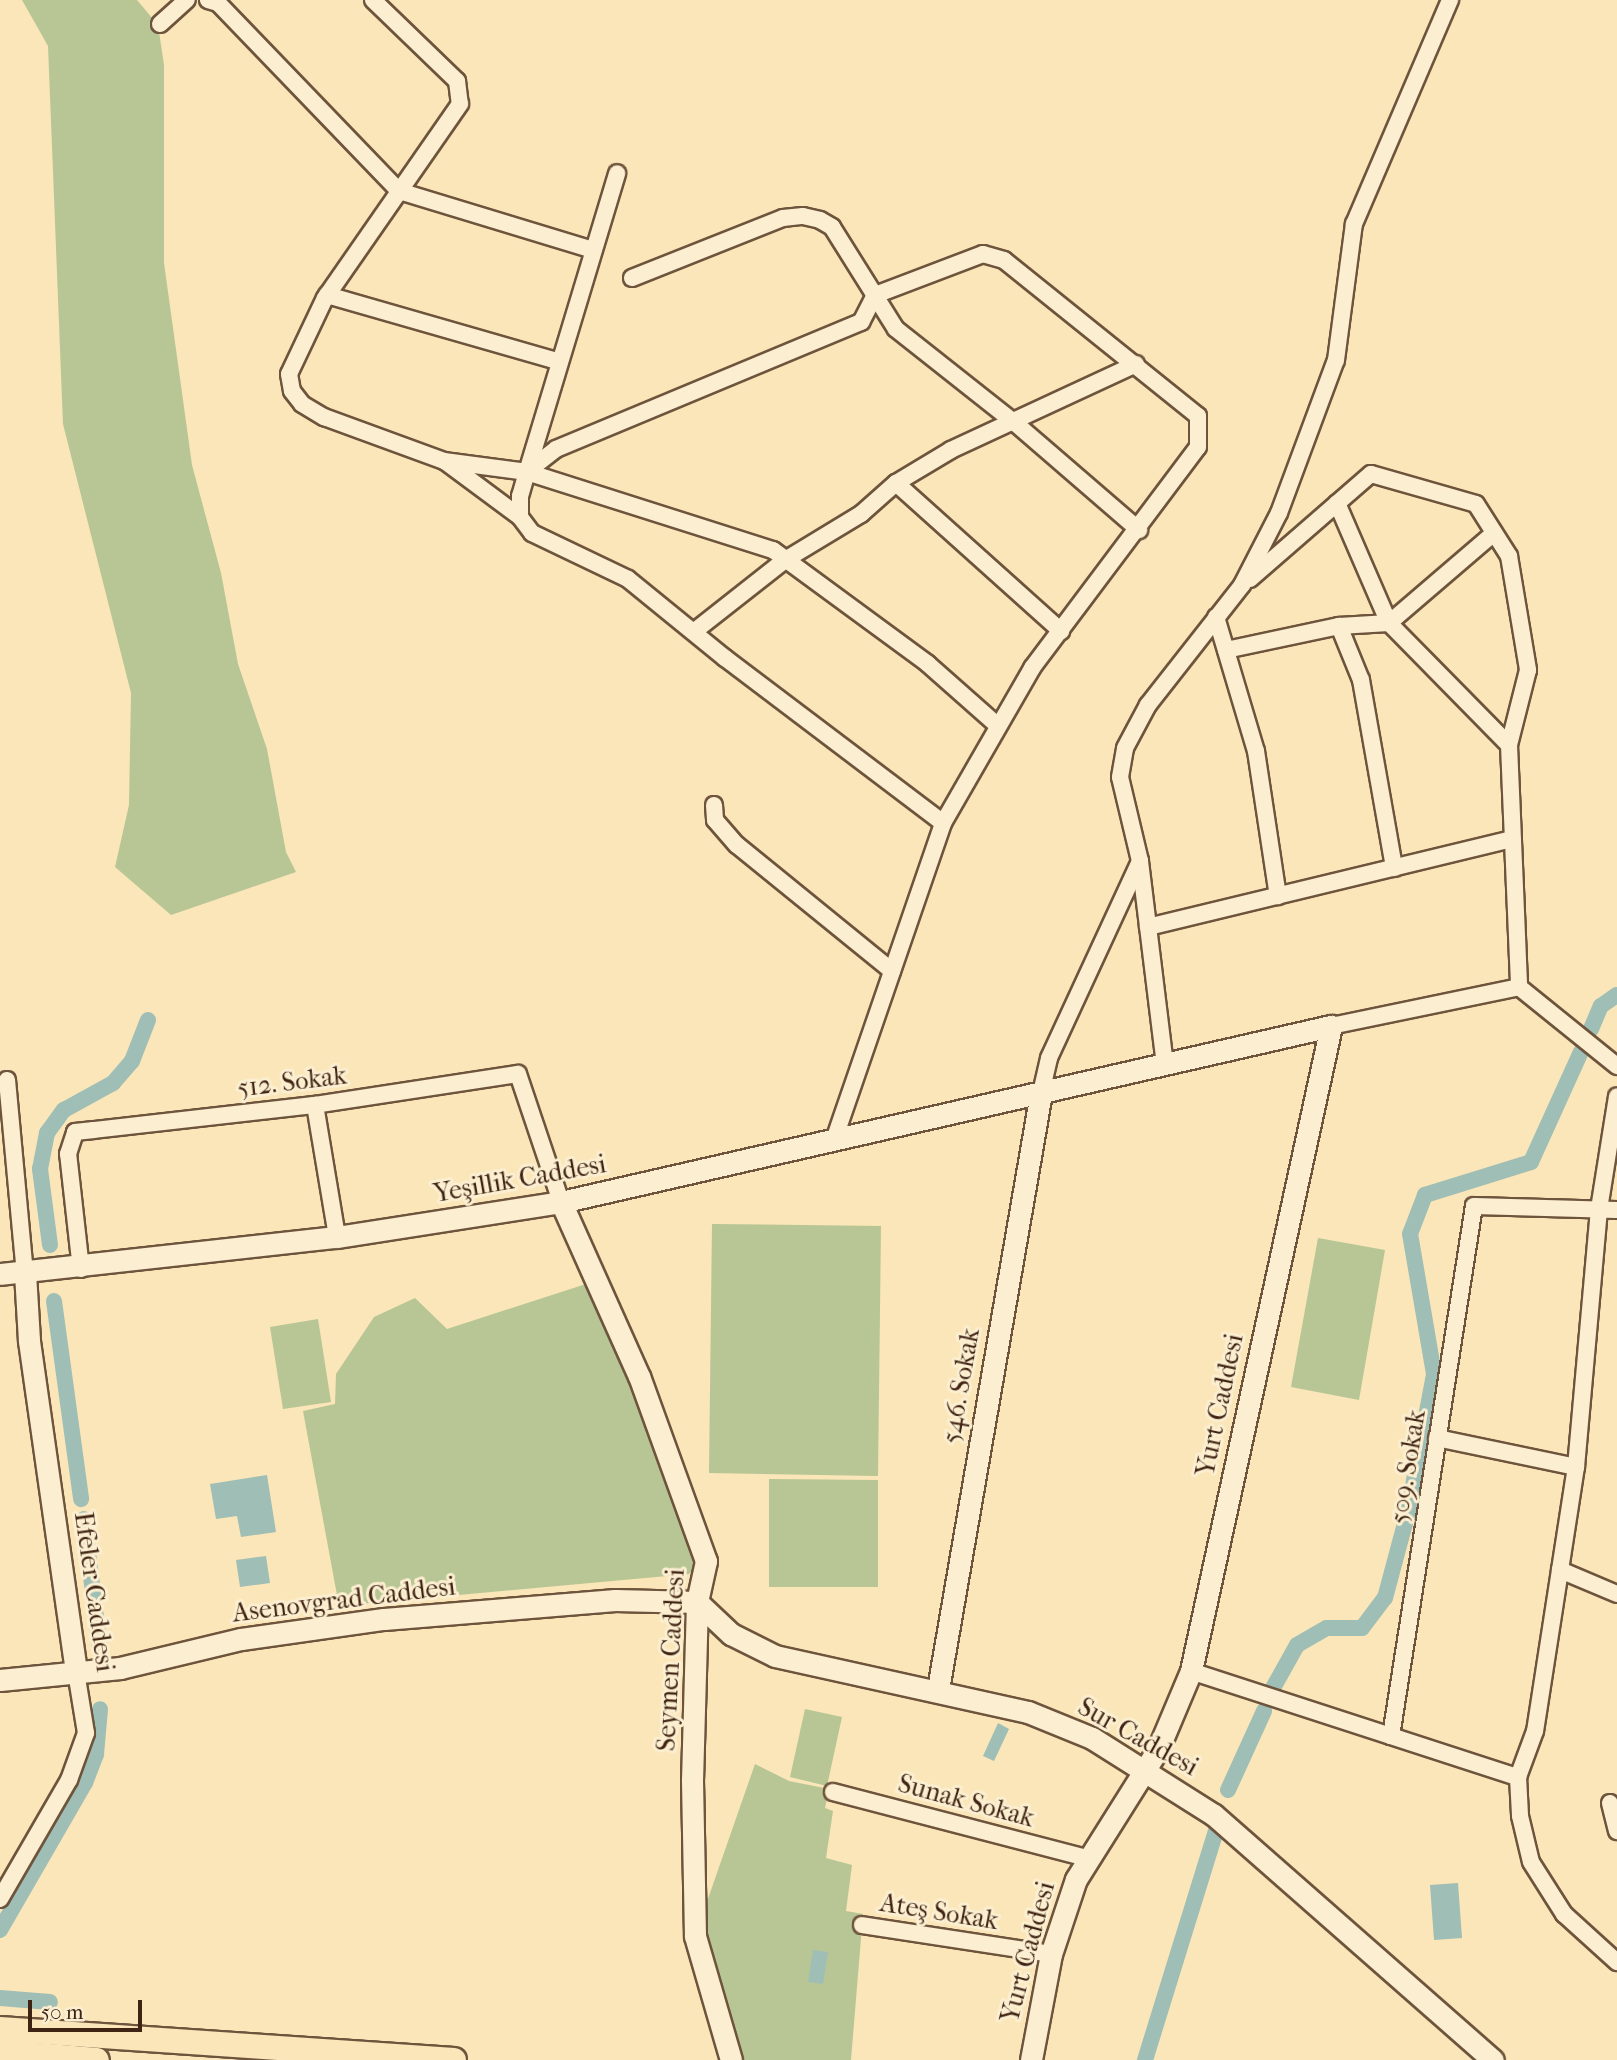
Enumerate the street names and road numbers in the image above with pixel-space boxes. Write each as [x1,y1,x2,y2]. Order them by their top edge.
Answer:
street label: 512. Sokak [236,1060,348,1104]
street label: Yeşillik Caddesi [431,1148,609,1210]
street label: 546. Sokak [936,1326,986,1446]
street label: Yurt Caddesi [1190,1331,1250,1479]
street label: 509. Sokak [1384,1408,1432,1526]
street label: Efeler Caddesi [67,1510,121,1674]
street label: Seymen Caddesi [651,1568,691,1752]
street label: Asenovgrad Caddesi [231,1571,457,1629]
street label: Sur Caddesi [1072,1691,1204,1783]
street label: Sunak Sokak [895,1768,1037,1834]
street label: Yurt Caddesi [994,1878,1062,2026]
street label: Ateş Sokak [878,1887,1000,1937]

